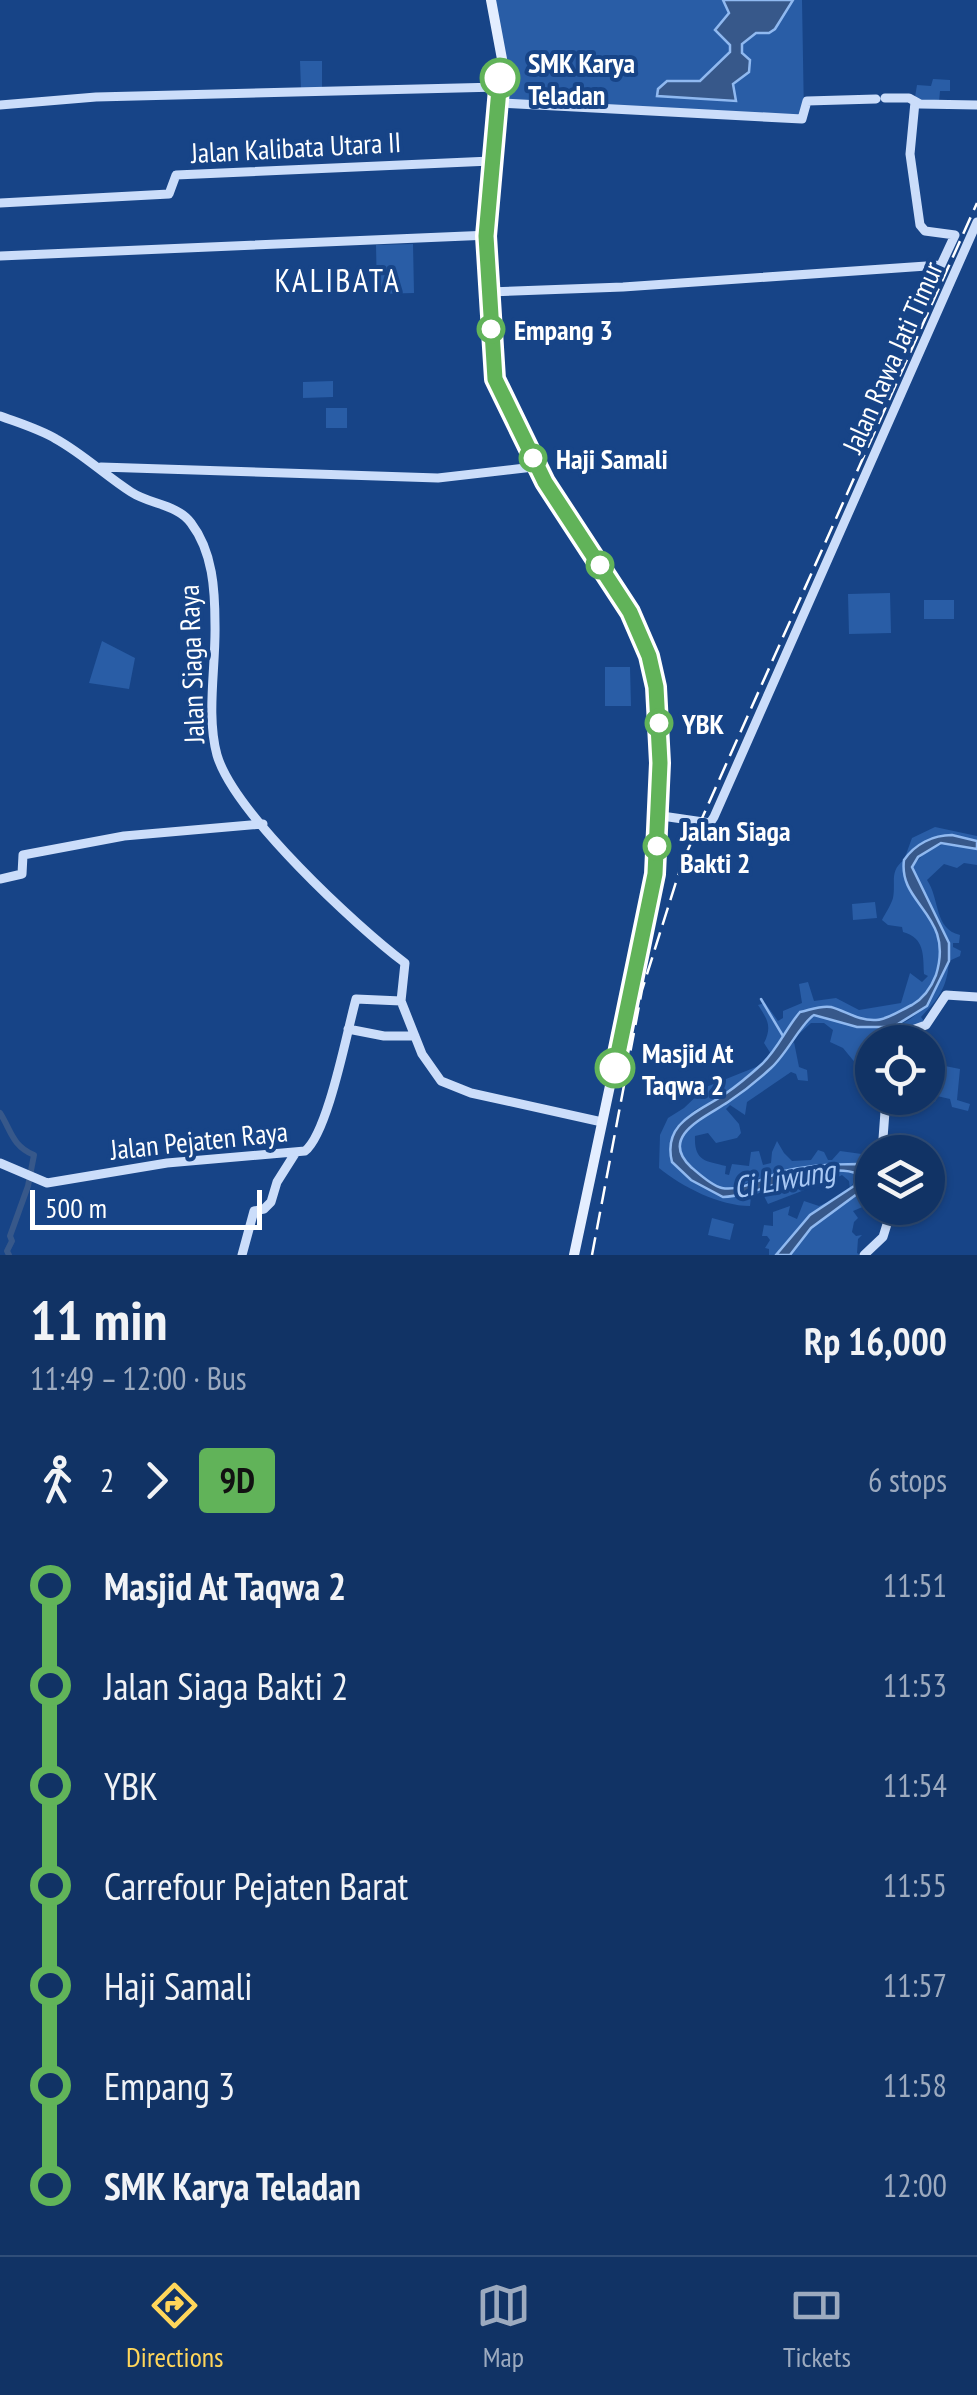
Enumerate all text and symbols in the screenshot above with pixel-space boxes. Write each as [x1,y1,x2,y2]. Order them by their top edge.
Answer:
place label: SMK Karya Teladan [528,44,635,113]
marker: SMK Karya Teladan [481,59,519,97]
street label: Jalan Kalibata Utara II [189,123,402,171]
street label: Jalan Rawa Jati Timur [833,255,951,459]
district label: KALIBATA [274,259,402,301]
place label: Empang 3 [514,311,613,348]
marker: Empang 3 [478,316,504,342]
place label: Haji Samali [556,440,668,477]
marker: Haji Samali [520,445,546,471]
unlabelled marker [587,552,613,578]
street label: Jalan Siaga Raya [170,584,212,745]
place label: YBK [681,705,725,742]
marker: YBK [646,710,672,736]
place label: Jalan Siaga Bakti 2 [679,812,790,881]
marker: Jalan Siaga Bakti 2 [644,833,670,859]
map controls [855,1025,945,1225]
button: locate [855,1025,945,1115]
place label: Masjid At Taqwa 2 [642,1034,733,1103]
marker: Masjid At Taqwa 2 [596,1049,634,1087]
street label: Jalan Pejaten Raya [107,1112,290,1168]
button: layers [855,1135,945,1225]
water label: Ci Liwung [730,1150,840,1206]
scale bar [30,1185,262,1230]
text: 500 m [45,1189,107,1226]
text: 11 min [30,1284,167,1355]
text: Rp 16,000 [804,1316,947,1365]
text: 11:49 – 12:00 · Bus [30,1357,247,1399]
icon: walk [30,1453,85,1508]
icon: forward [129,1453,184,1508]
text: 9D [219,1457,255,1503]
text: 2 [100,1459,114,1501]
text: 6 stops [868,1459,947,1501]
text: Masjid At Taqwa 2 [104,1561,346,1610]
text: 11:51 [883,1564,947,1606]
text: Jalan Siaga Bakti 2 [104,1661,348,1710]
text: 11:53 [883,1664,947,1706]
text: YBK [104,1761,158,1810]
text: 11:54 [883,1764,947,1806]
text: Carrefour Pejaten Barat [104,1861,408,1910]
text: 11:55 [883,1864,947,1906]
text: Haji Samali [104,1961,253,2010]
text: 11:57 [883,1964,947,2006]
text: Empang 3 [104,2061,235,2110]
text: 11:58 [883,2064,947,2106]
text: SMK Karya Teladan [104,2161,361,2210]
text: 12:00 [883,2164,947,2206]
tab: Directions [126,2278,224,2375]
tab: Map [476,2278,531,2375]
tab: Tickets [783,2278,851,2375]

